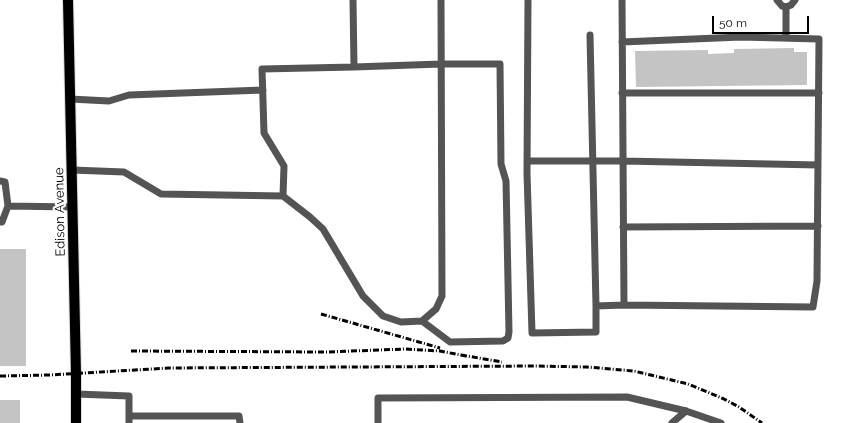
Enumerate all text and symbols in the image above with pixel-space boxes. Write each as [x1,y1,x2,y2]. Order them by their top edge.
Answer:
scale bar [714,8,811,34]
text: 50 m [719,16,747,30]
street label: Edison Avenue [51,167,69,257]

